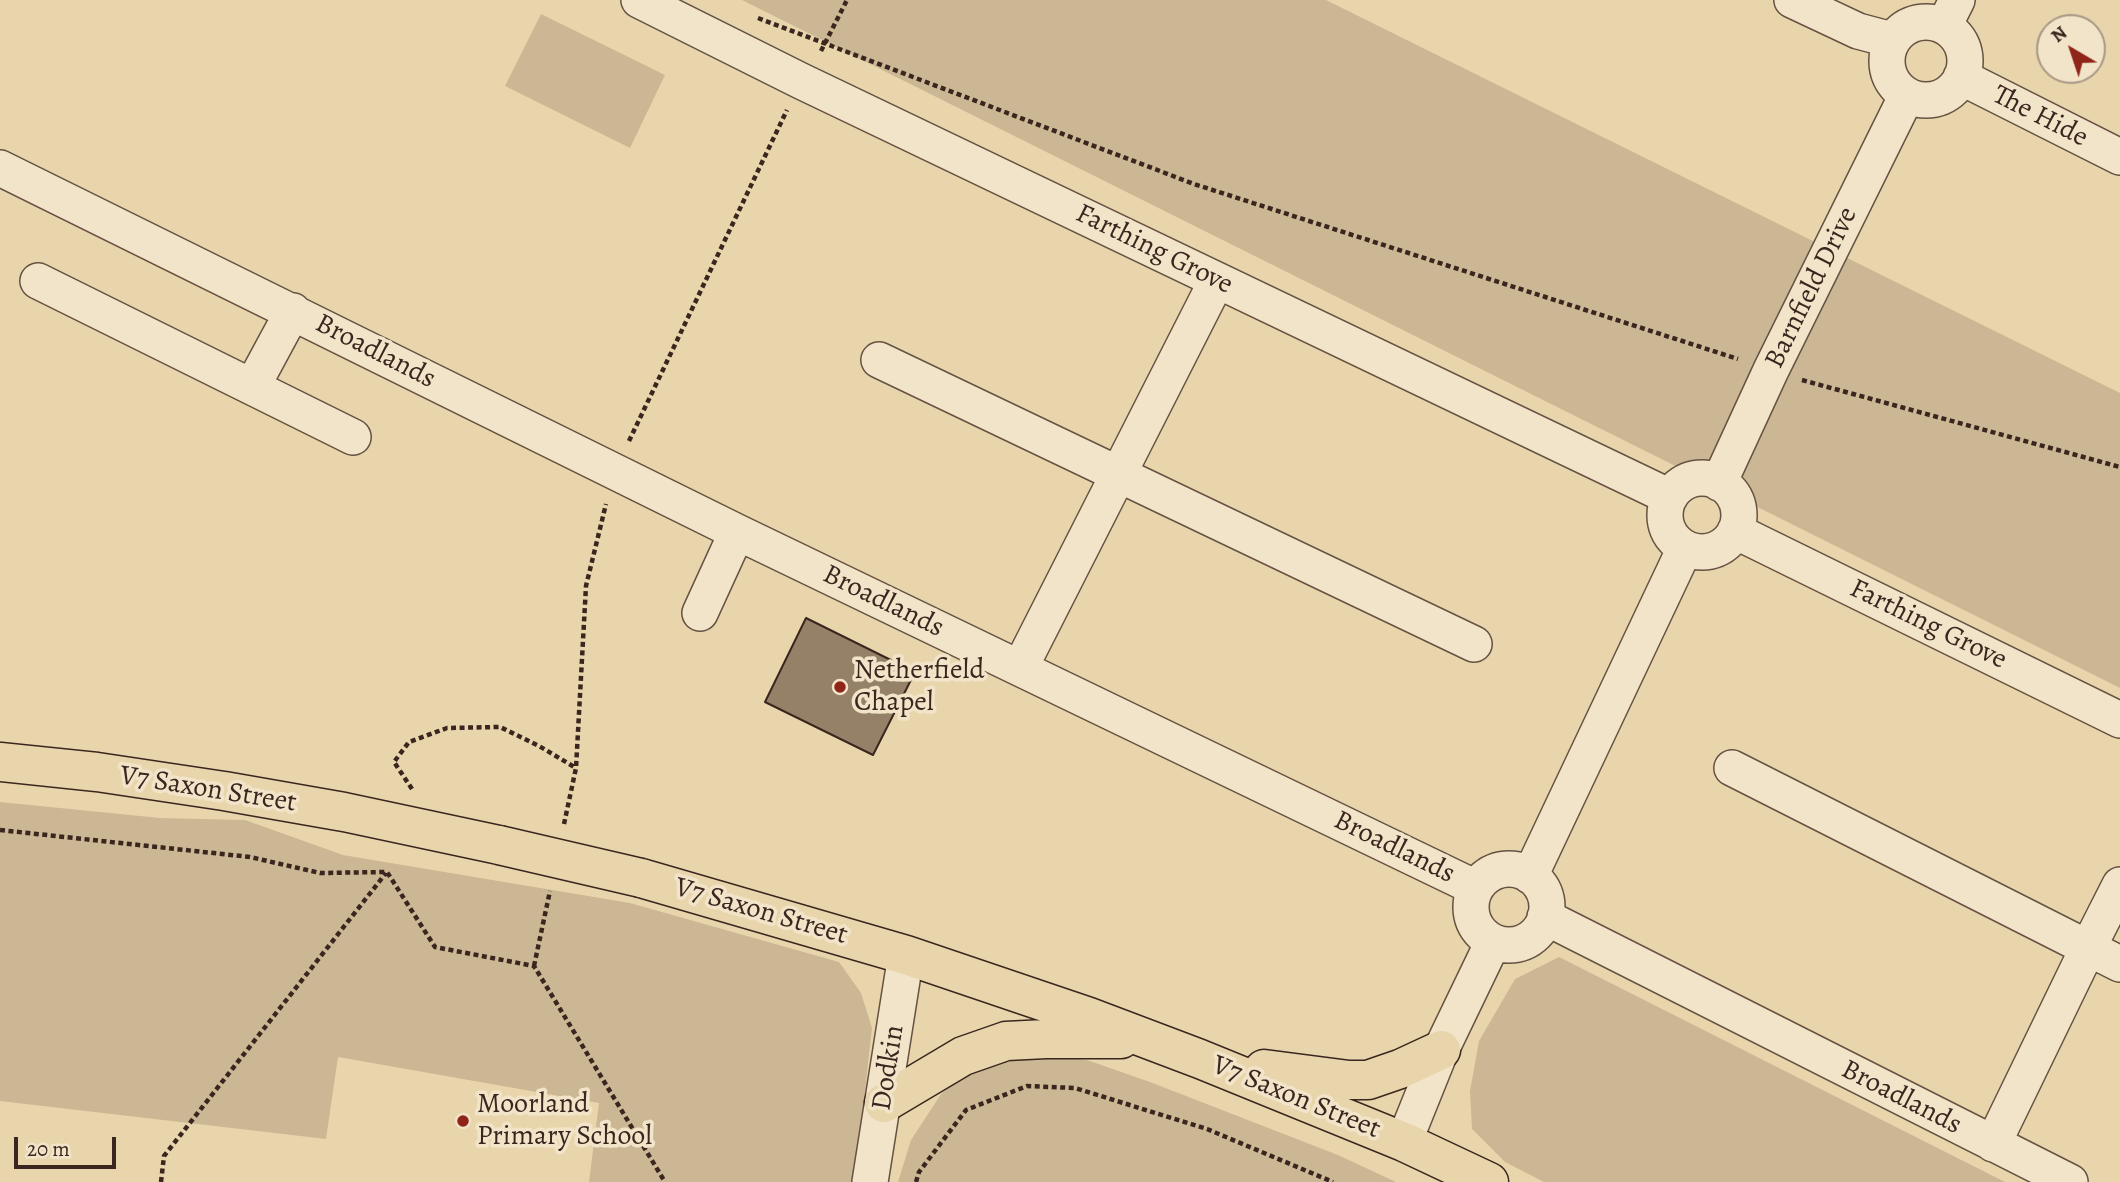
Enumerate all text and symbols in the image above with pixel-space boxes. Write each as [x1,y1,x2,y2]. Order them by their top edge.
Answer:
north arrow [2036,14,2106,84]
text: N [2045,20,2073,49]
street label: The Hide [1987,79,2093,155]
street label: Farthing Grove [1070,198,1238,302]
street label: Barnfield Drive [1759,202,1865,374]
street label: Broadlands [309,307,441,397]
street label: Broadlands [817,558,949,646]
street label: Farthing Grove [1844,573,2012,677]
place label: Netherfield Chapel [854,654,984,720]
marker: Netherfield Chapel [832,679,848,695]
street label: V7 Saxon Street [117,759,299,821]
street label: Broadlands [1328,804,1460,892]
street label: V7 Saxon Street [671,871,851,953]
street label: Dodkin [866,1023,912,1113]
street label: V7 Saxon Street [1207,1049,1385,1147]
street label: Broadlands [1835,1053,1967,1143]
place label: Moorland Primary School [477,1088,652,1154]
marker: Moorland Primary School [455,1113,471,1129]
scale bar [18,1122,119,1166]
text: 20 m [27,1135,70,1163]

